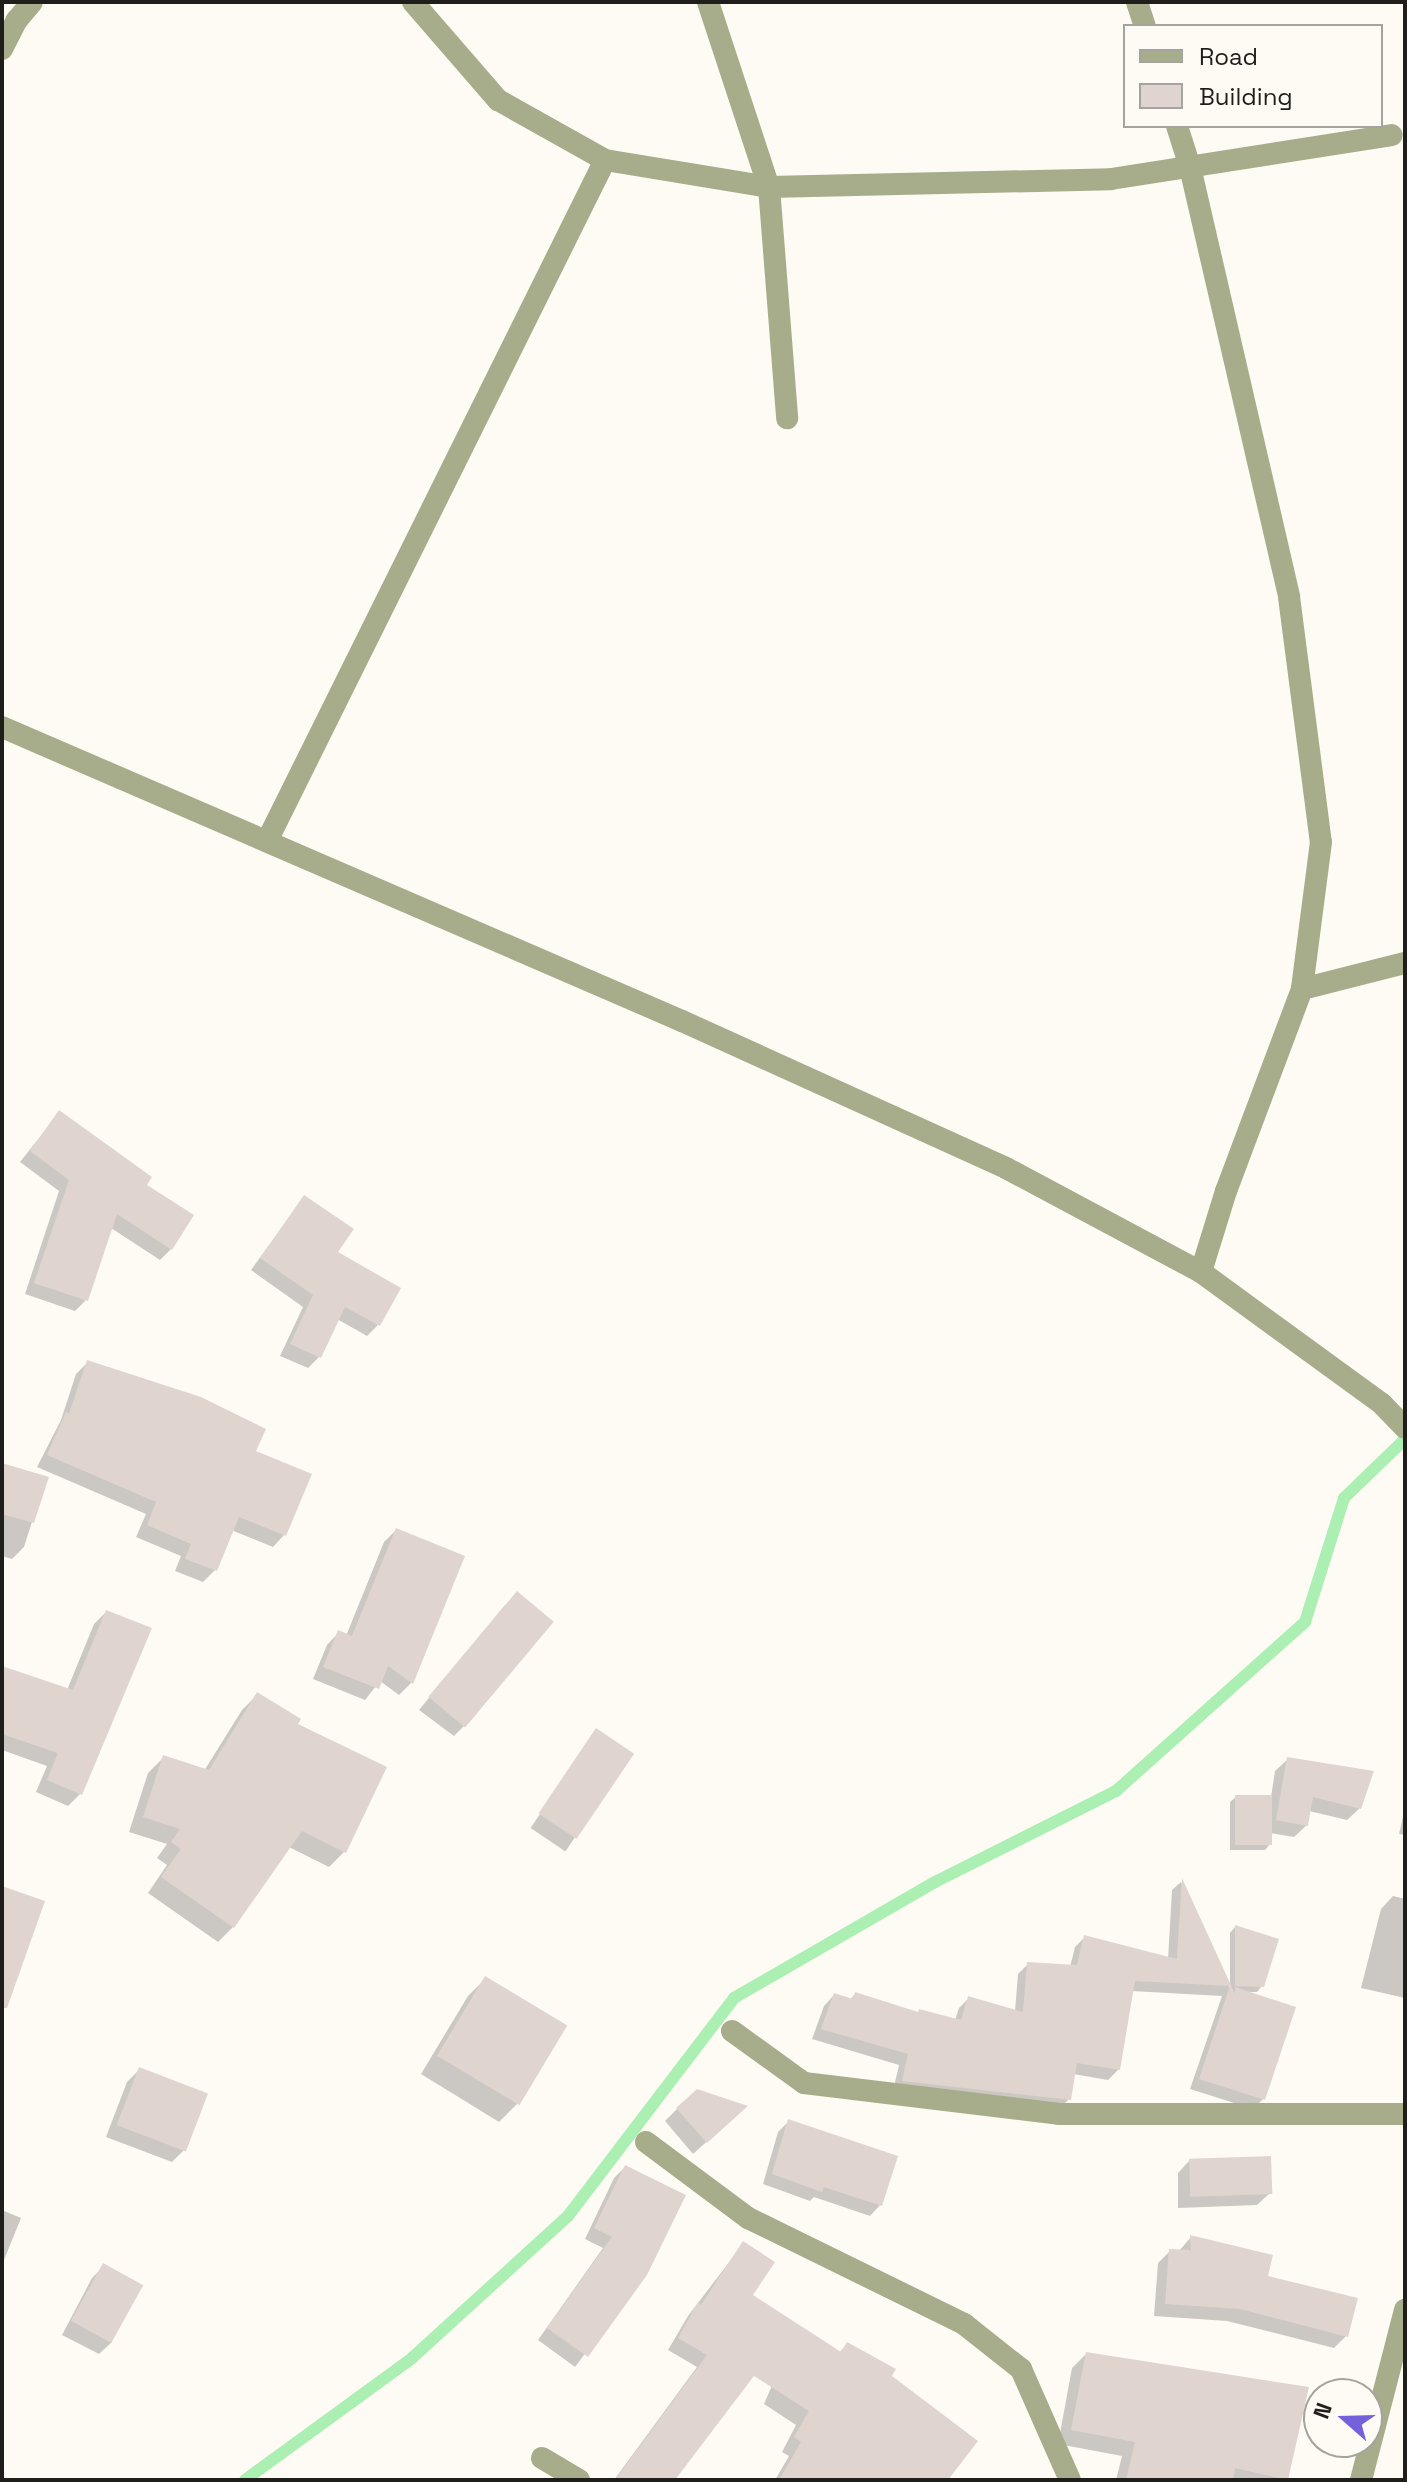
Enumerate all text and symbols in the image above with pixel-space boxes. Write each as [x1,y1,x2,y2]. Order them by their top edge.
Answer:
legend [1123,24,1383,128]
text: Road [1199,41,1258,72]
text: Building [1199,81,1293,112]
north arrow [1303,2378,1383,2458]
text: N [1307,2399,1338,2422]

